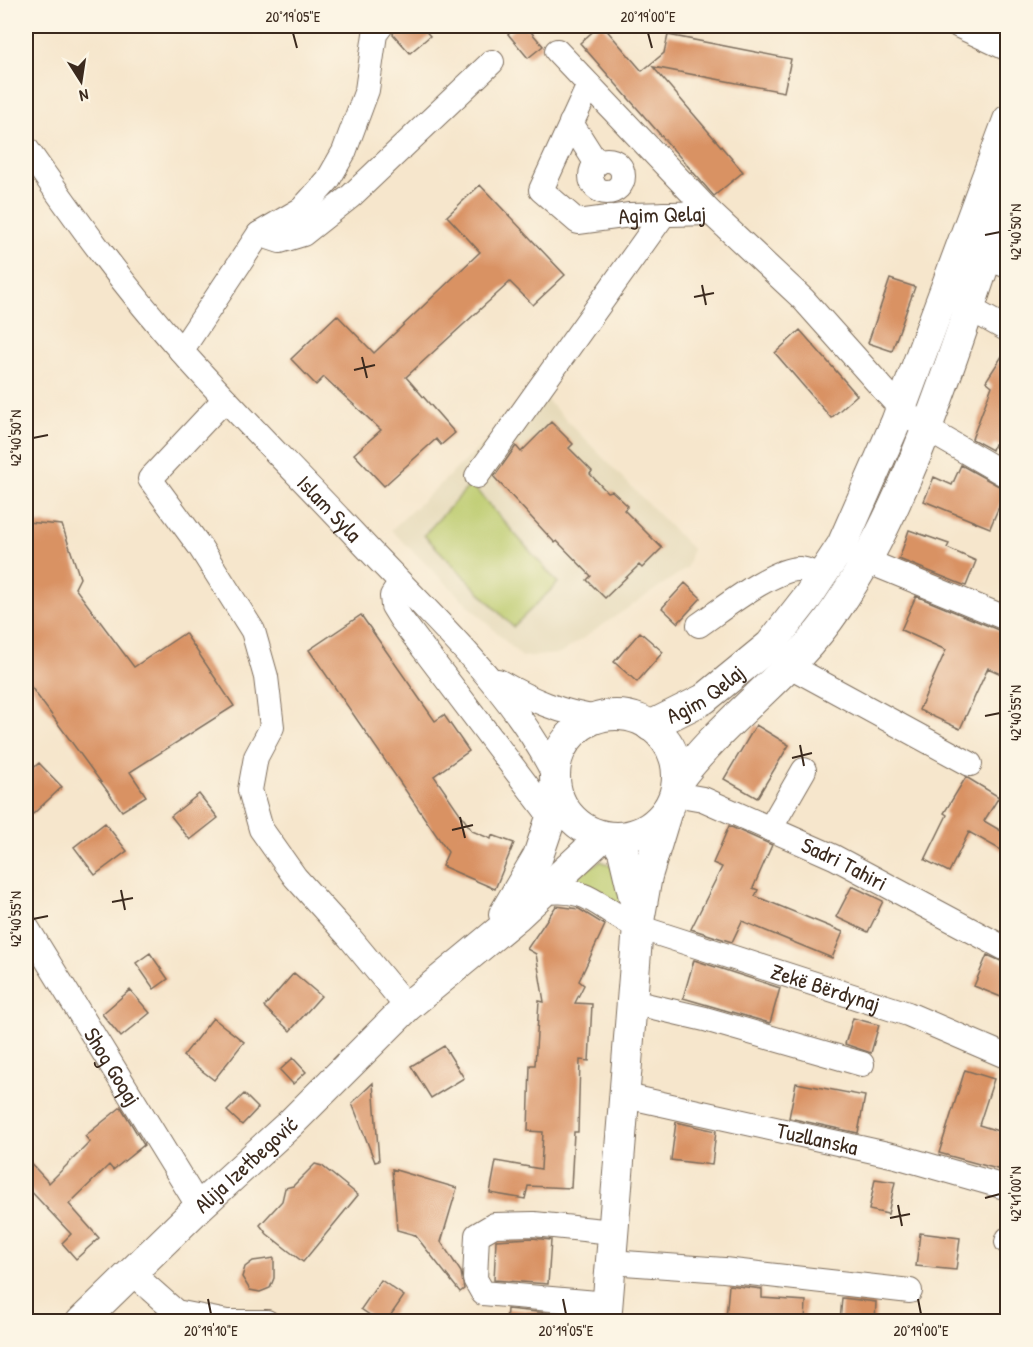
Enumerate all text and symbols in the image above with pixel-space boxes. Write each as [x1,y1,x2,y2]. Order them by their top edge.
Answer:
text: 20°19'05"E [266,6,321,27]
text: 20°19'00"E [620,6,676,27]
north arrow [51,51,111,111]
text: N [77,84,91,107]
street label: Agim Qelaj [616,198,707,231]
text: 42°40'50"N [1005,204,1026,260]
text: 42°40'50"N [5,410,26,466]
street label: Islam Syla [290,468,369,549]
street label: Agim Qelaj [661,657,750,731]
text: 42°40'55"N [1005,685,1026,741]
street label: Sadri Tahiri [797,830,893,898]
text: 42°40'55"N [5,891,26,947]
street label: Zekë Bërdynaj [767,956,884,1019]
street label: Shog Goqaj [77,1022,148,1111]
street label: Alija Izetbegović [188,1109,304,1219]
street label: Tuzllanska [774,1115,861,1162]
text: 42°41'00"N [1005,1166,1026,1222]
text: 20°19'10"E [184,1320,238,1341]
text: 20°19'05"E [539,1320,594,1341]
text: 20°19'00"E [893,1320,949,1341]

